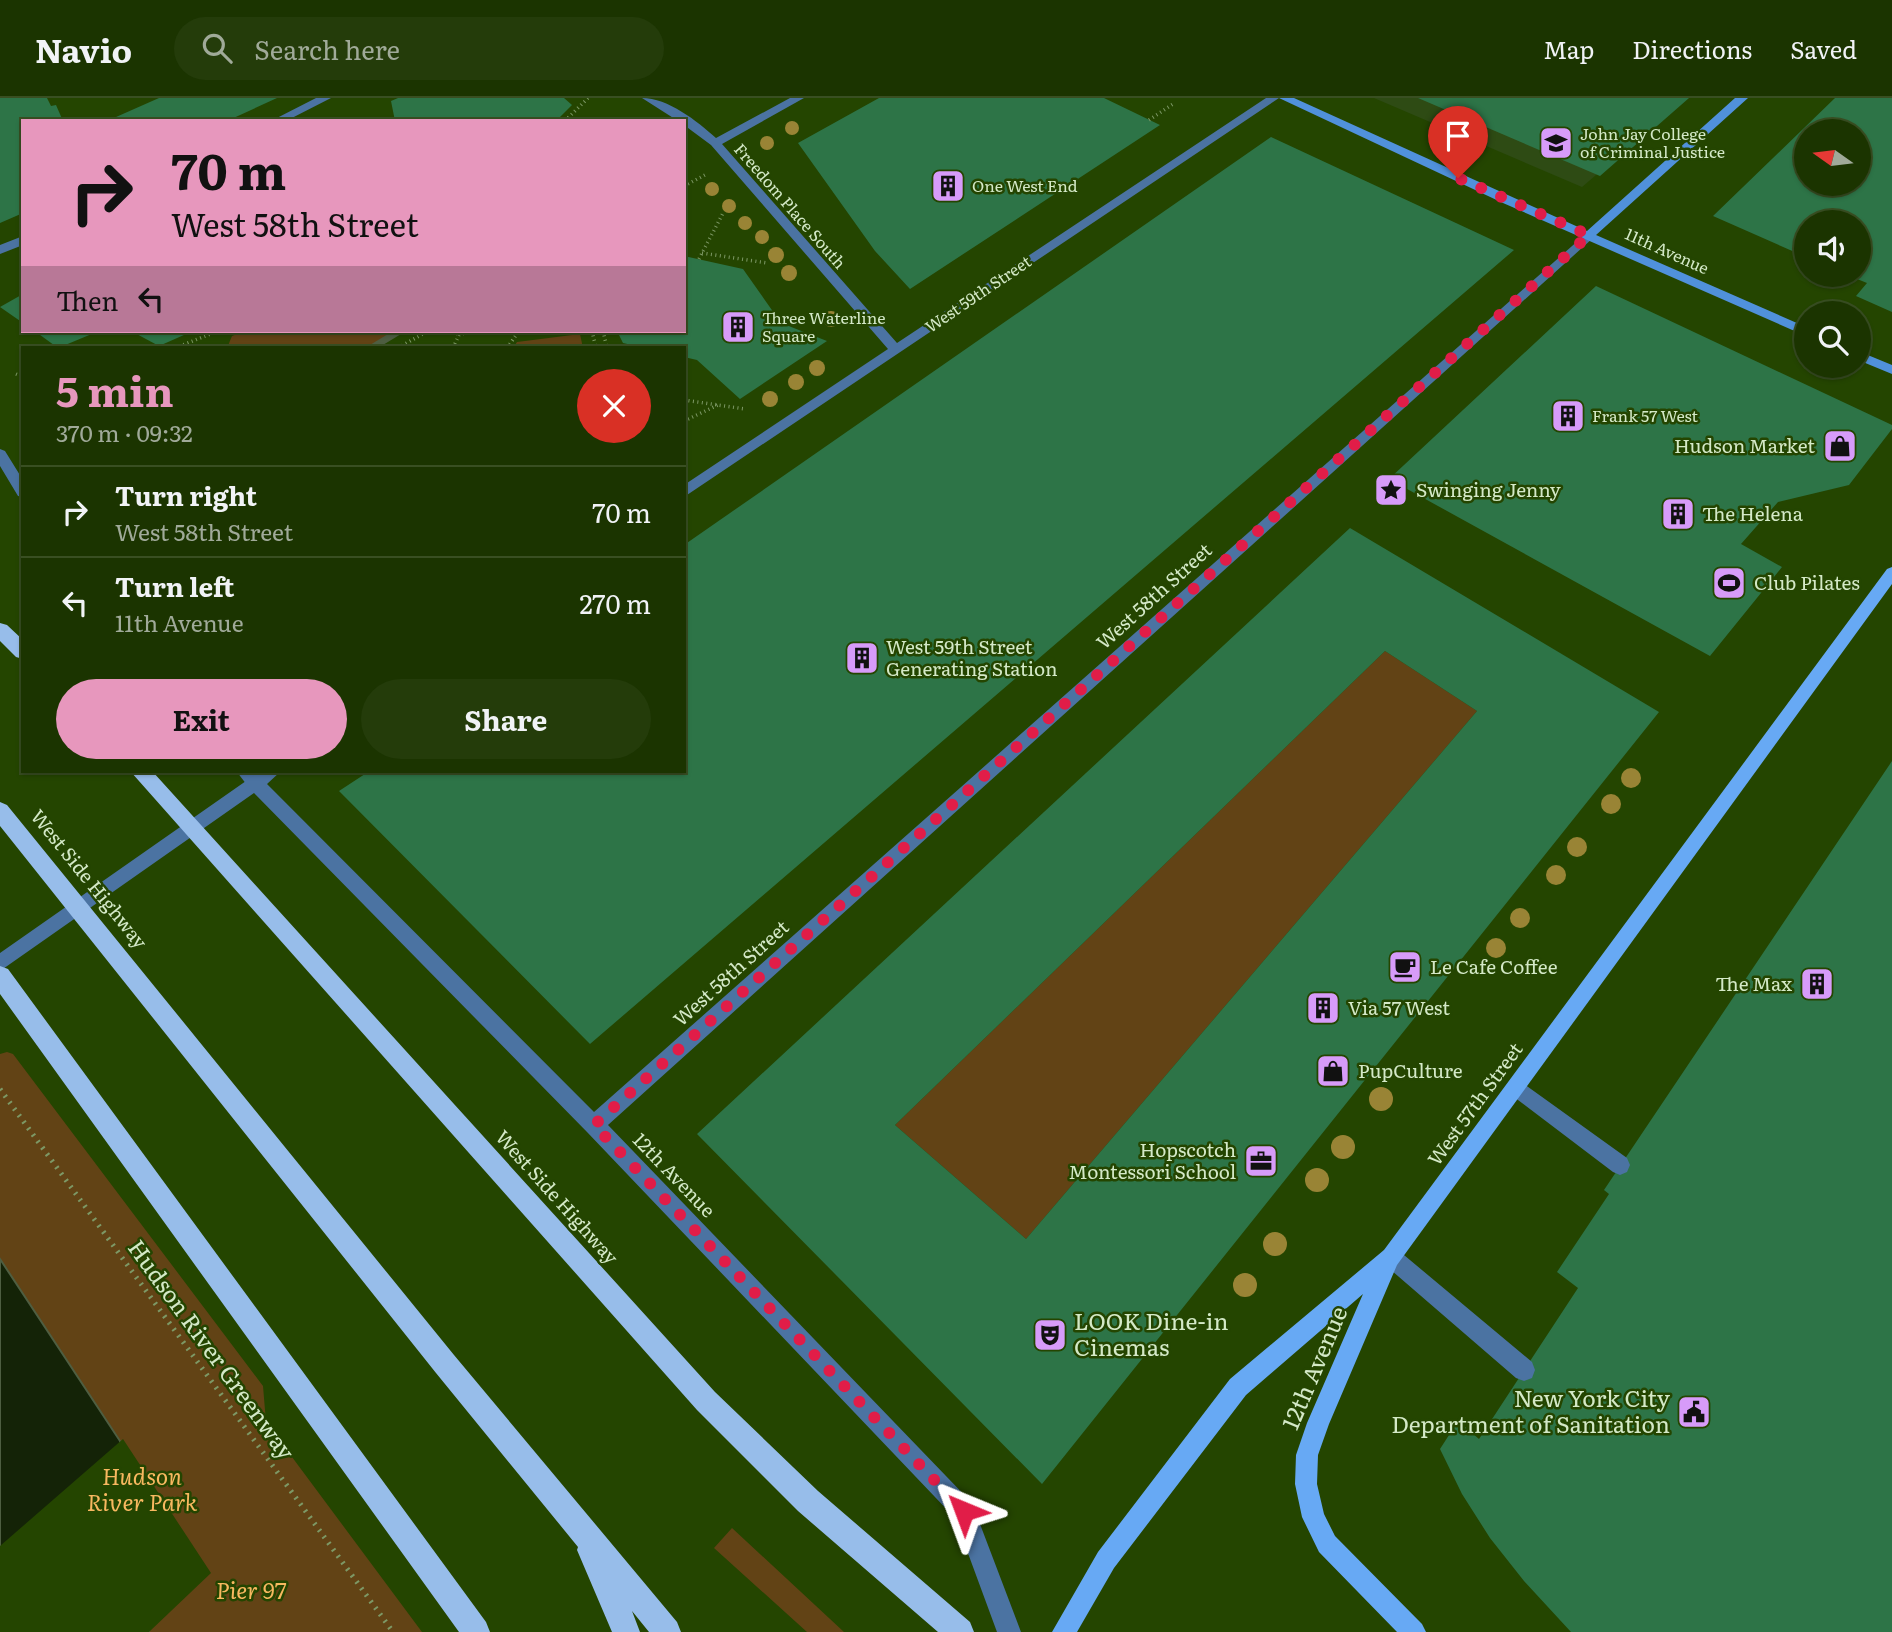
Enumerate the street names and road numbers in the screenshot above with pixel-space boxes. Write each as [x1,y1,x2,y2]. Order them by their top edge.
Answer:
street label: Freedom Place South [729,137,852,274]
street label: 11th Avenue [1622,221,1713,279]
street label: West 59th Street [920,248,1036,338]
street label: West 58th Street [1089,535,1218,655]
street label: West Side Highway [25,803,155,954]
street label: West 58th Street [666,912,795,1032]
street label: West 57th Street [1420,1036,1529,1171]
street label: West Side Highway [490,1123,626,1270]
street label: 12th Avenue [627,1126,722,1223]
street label: Hudson River Greenway [121,1232,305,1466]
street label: 12th Avenue [1272,1300,1354,1434]

